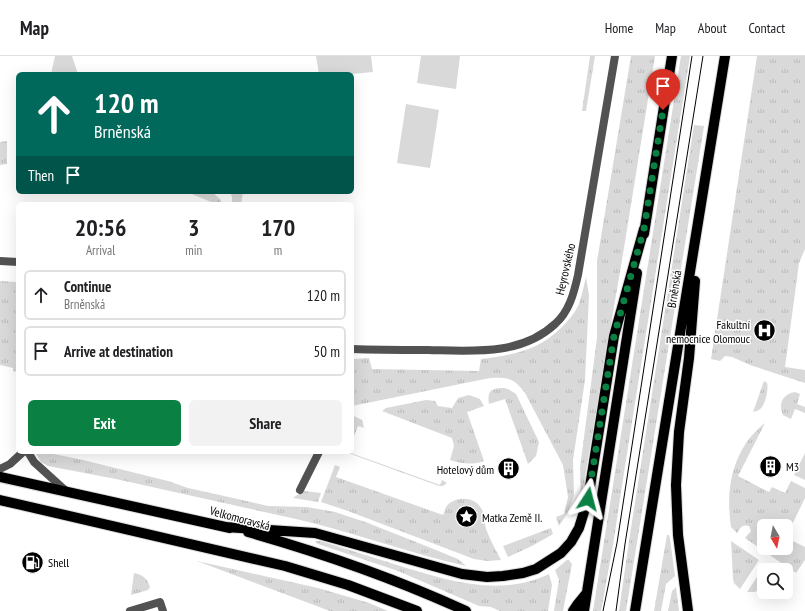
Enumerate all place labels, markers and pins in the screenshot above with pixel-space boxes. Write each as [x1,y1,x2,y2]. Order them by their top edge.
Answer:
pin [646,69,680,110]
place label: Fakultní nemocnice Olomouc [666,317,751,346]
hospital icon: Fakultní nemocnice Olomouc [752,318,778,344]
building icon: M3 [758,453,784,479]
building icon: Hotelový dům [496,456,522,482]
place label: M3 [786,459,799,474]
place label: Hotelový dům [437,462,494,477]
place icon: Matka Země II. [453,504,479,530]
place label: Matka Země II. [482,510,542,525]
fuel station icon: Shell [19,549,45,575]
place label: Shell [48,555,69,570]

